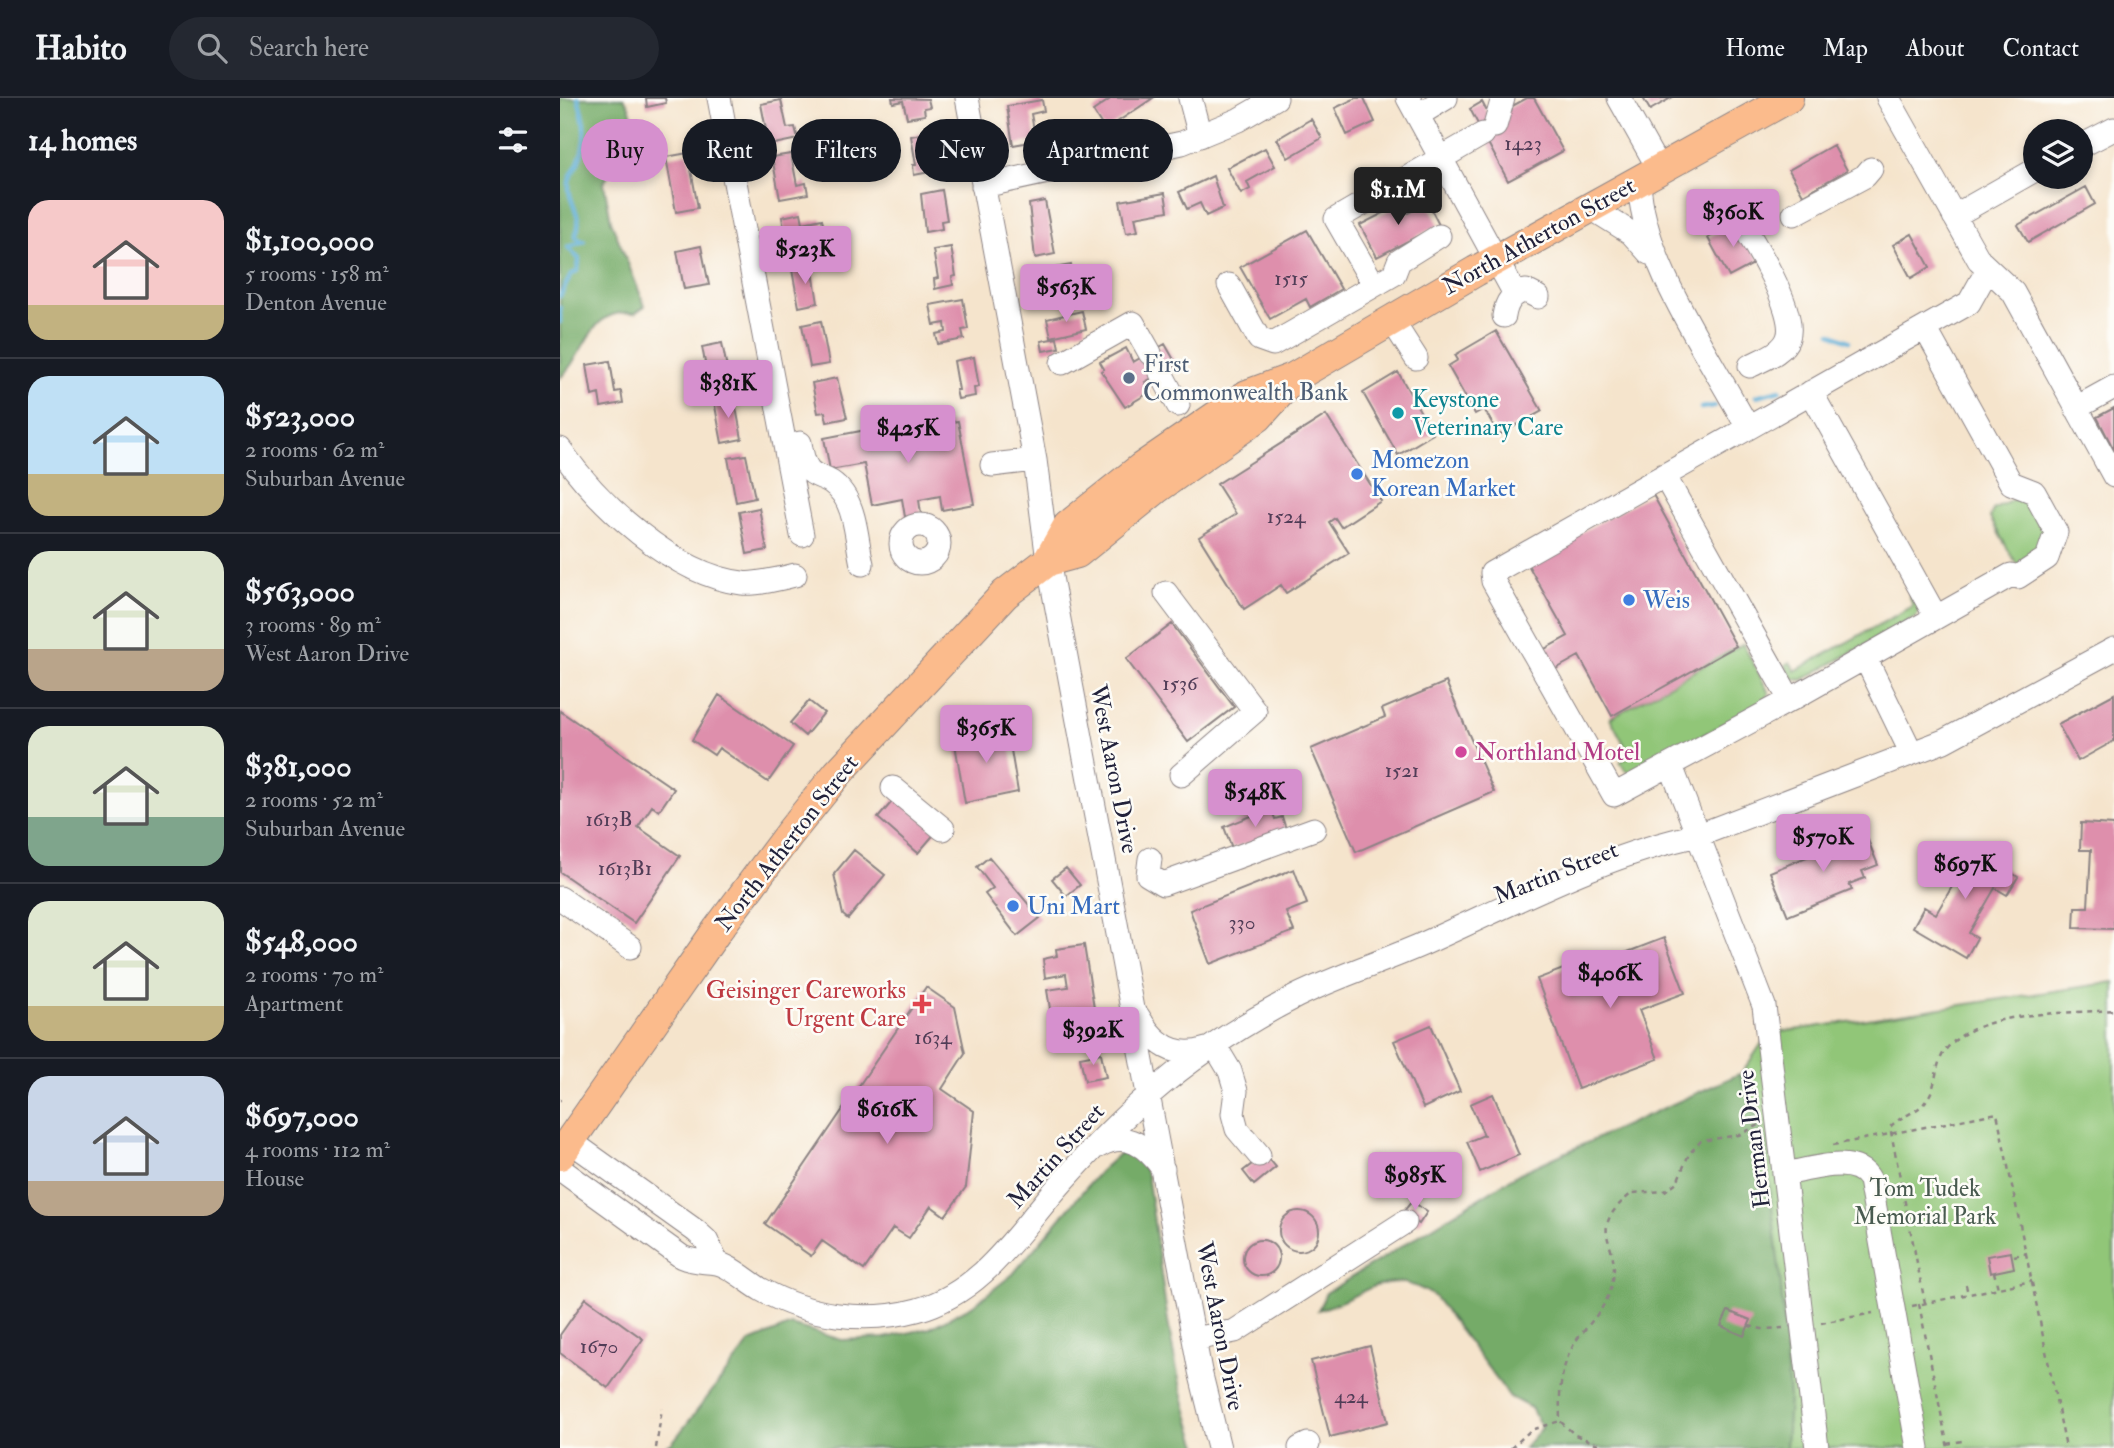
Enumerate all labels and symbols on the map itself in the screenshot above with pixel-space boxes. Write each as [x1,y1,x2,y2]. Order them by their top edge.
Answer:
house number: 1423 [1504,130,1542,157]
pin: $1.1M [1349,167,1447,227]
street label: North Atherton Street [1437,170,1641,302]
pin: $360K [1684,190,1782,249]
pin: $523K [756,226,854,286]
pin: $563K [1017,264,1115,324]
house number: 1515 [1274,265,1308,292]
place label: First Commonwealth Bank [1143,349,1349,408]
pin: $381K [679,360,777,420]
marker: First Commonwealth Bank [1121,370,1137,386]
place label: Keystone Veterinary Care [1412,384,1563,443]
marker: Keystone Veterinary Care [1390,405,1406,421]
pin: $425K [859,406,957,465]
place label: Momezon Korean Market [1371,445,1516,504]
marker: Momezon Korean Market [1349,466,1365,482]
house number: 1524 [1267,503,1307,530]
place label: Weis [1642,585,1690,616]
marker: Weis [1621,592,1637,608]
house number: 1536 [1162,670,1199,697]
street label: West Aaron Drive [1082,681,1146,856]
pin: $365K [937,706,1035,765]
place label: Northland Motel [1475,737,1640,768]
marker: Northland Motel [1453,744,1469,760]
street label: North Atherton Street [708,748,866,938]
house number: 1521 [1385,757,1419,784]
pin: $548K [1206,770,1304,829]
house number: 1613B [585,806,633,833]
pin: $570K [1774,814,1872,874]
street label: Martin Street [1489,834,1623,912]
pin: $697K [1916,842,2014,901]
house number: 1613B1 [598,855,652,882]
place label: Uni Mart [1027,891,1120,922]
marker: Uni Mart [1005,898,1021,914]
house number: 330 [1229,909,1255,936]
pin: $406K [1561,950,1659,1010]
place label: Geisinger Careworks Urgent Care [706,975,906,1034]
marker: Geisinger Careworks Urgent Care [912,994,932,1014]
pin: $392K [1044,1007,1142,1067]
house number: 1634 [914,1024,953,1051]
street label: Herman Drive [1730,1068,1778,1210]
pin: $616K [838,1086,936,1146]
street label: Martin Street [1001,1097,1112,1215]
pin: $985K [1366,1152,1464,1212]
park label: Tom Tudek Memorial Park [1853,1173,1997,1232]
street label: West Aaron Drive [1188,1238,1252,1413]
house number: 1670 [580,1333,618,1360]
house number: 424 [1334,1383,1369,1410]

